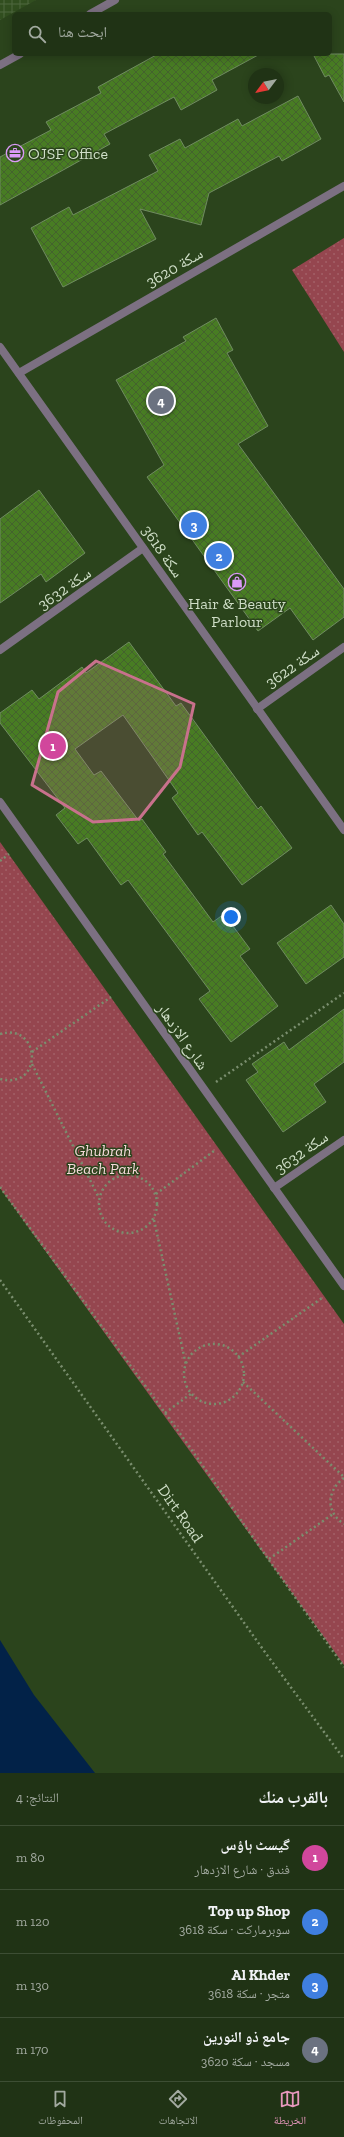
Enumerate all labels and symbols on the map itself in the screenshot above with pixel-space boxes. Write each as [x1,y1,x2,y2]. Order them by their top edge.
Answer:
north arrow [248,68,284,104]
office icon: OJSF Office [5,143,25,163]
place label: OJSF Office [28,144,108,163]
street label: سكة 3620 [142,244,206,291]
pin: 4 [148,386,174,416]
pin: 3 [181,510,207,540]
street label: سكة 3618 [138,521,188,581]
pin: 2 [206,541,232,571]
street label: سكة 3632 [34,563,95,614]
shop icon: Hair & Beauty Parlour [227,572,247,592]
place label: Hair & Beauty Parlour [188,594,287,631]
street label: سكة 3622 [262,641,323,692]
pin: 1 [40,731,66,761]
your location [221,907,241,927]
street label: شارع الازدهار [151,998,213,1074]
street label: سكة 3632 [271,1127,332,1178]
park label: Ghubrah Beach Park [67,1141,139,1178]
street label: Dirt Road [154,1481,208,1546]

